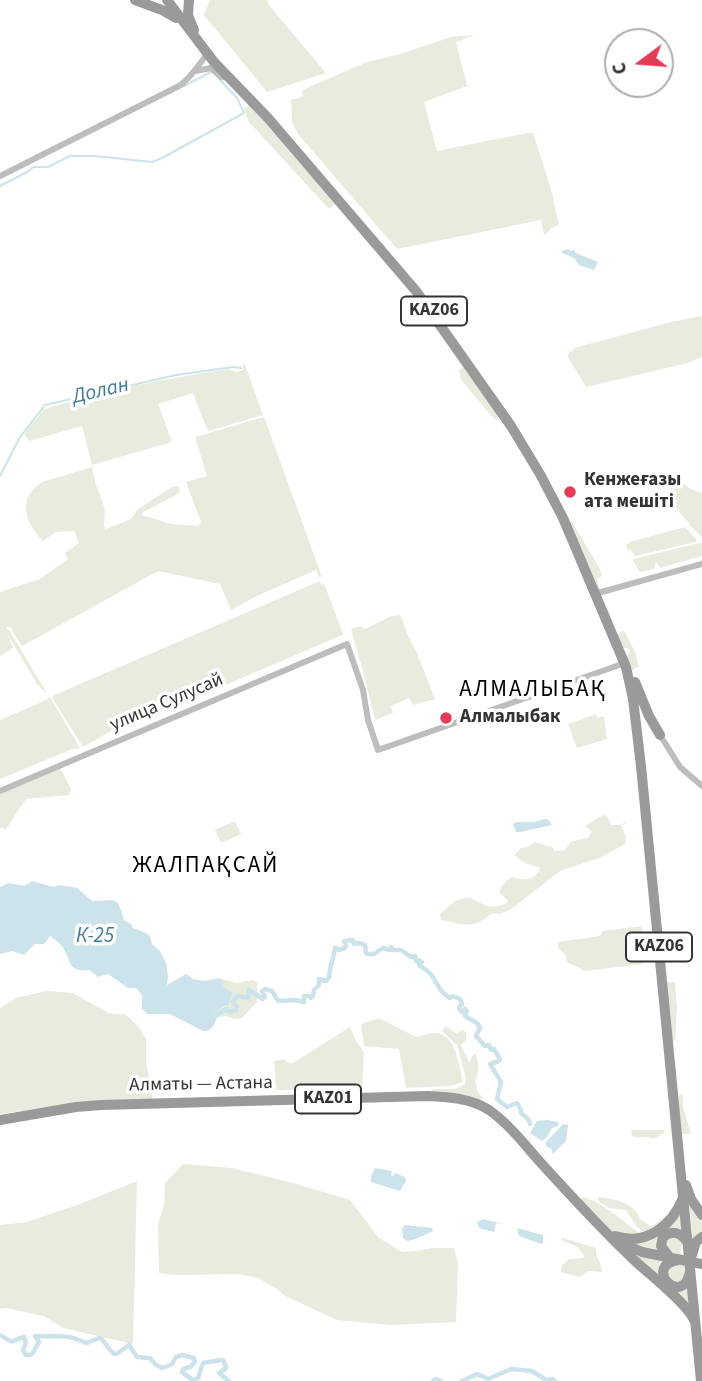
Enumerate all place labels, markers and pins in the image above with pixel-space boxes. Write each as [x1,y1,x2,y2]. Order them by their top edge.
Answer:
place label: Кенжеғазы ата мешіті [584,470,681,514]
marker: Кенжеғазы ата мешіті [562,484,578,500]
place label: Алмалыбак [460,707,561,729]
marker: Алмалыбак [438,710,454,726]

